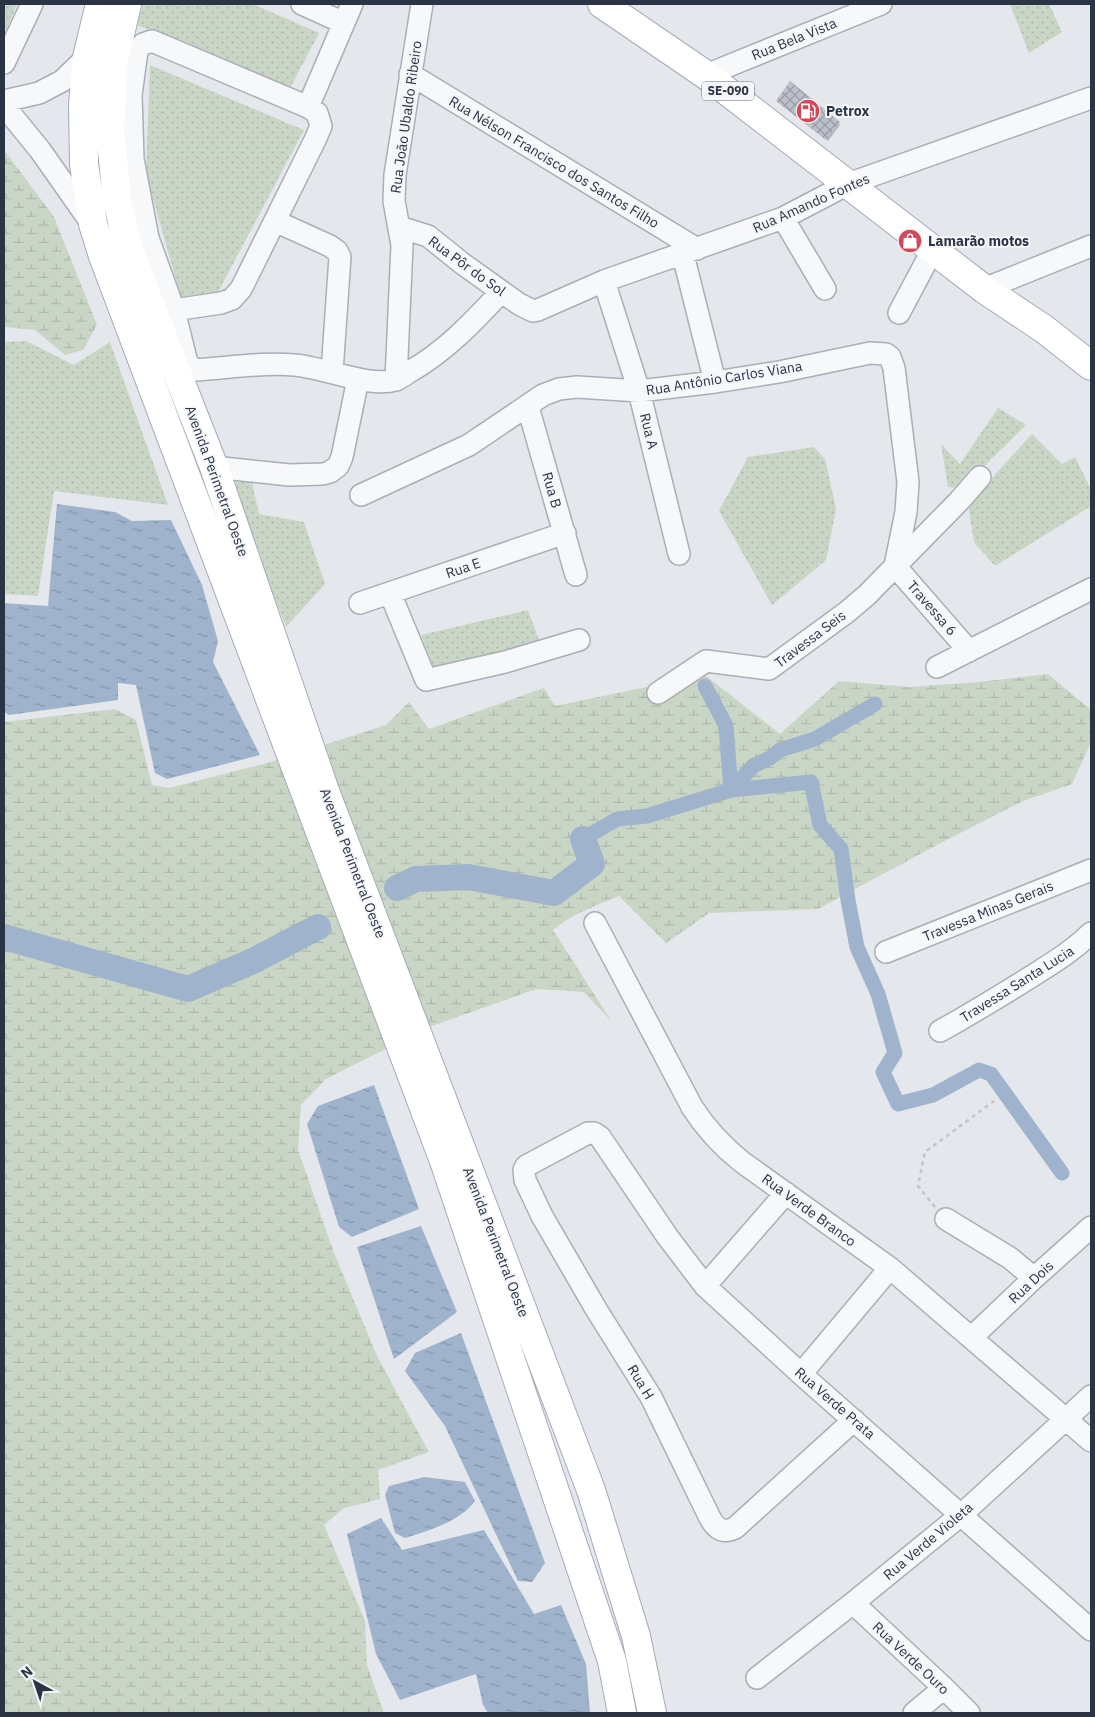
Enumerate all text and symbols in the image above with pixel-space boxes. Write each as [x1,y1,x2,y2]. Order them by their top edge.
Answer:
street label: Rua Bela Vista [749,14,840,64]
street label: Rua João Ubaldo Ribeiro [386,39,426,195]
road number: SE-090 [702,82,754,100]
street label: Rua Nélson Francisco dos Santos Filho [446,92,662,232]
fuel station icon: Petrox [795,98,821,124]
place label: Petrox [826,102,869,120]
street label: Rua Amando Fontes [750,169,872,237]
shop icon: Lamarão motos [897,228,923,254]
street label: Rua Pôr do Sol [425,232,509,300]
place label: Lamarão motos [928,232,1029,250]
street label: Rua Antônio Carlos Viana [645,357,804,399]
street label: Avenida Perimetral Oeste [181,403,253,559]
street label: Rua A [636,411,662,451]
street label: Rua B [538,470,566,510]
street label: Rua E [443,554,483,582]
street label: Travessa 6 [903,577,961,639]
street label: Travessa Seis [771,606,849,672]
street label: Avenida Perimetral Oeste [316,785,390,941]
street label: Travessa Minas Gerais [920,876,1056,945]
street label: Travessa Santa Lucia [957,941,1078,1026]
street label: Avenida Perimetral Oeste [459,1164,533,1320]
street label: Rua Verde Branco [758,1170,860,1250]
street label: Rua Dois [1005,1256,1057,1307]
street label: Rua H [624,1361,658,1403]
street label: Rua Verde Prata [791,1363,879,1443]
street label: Rua Verde Violeta [880,1498,977,1584]
street label: Rua Verde Ouro [869,1618,953,1698]
north arrow [10,1657,60,1707]
text: N [17,1662,36,1682]

